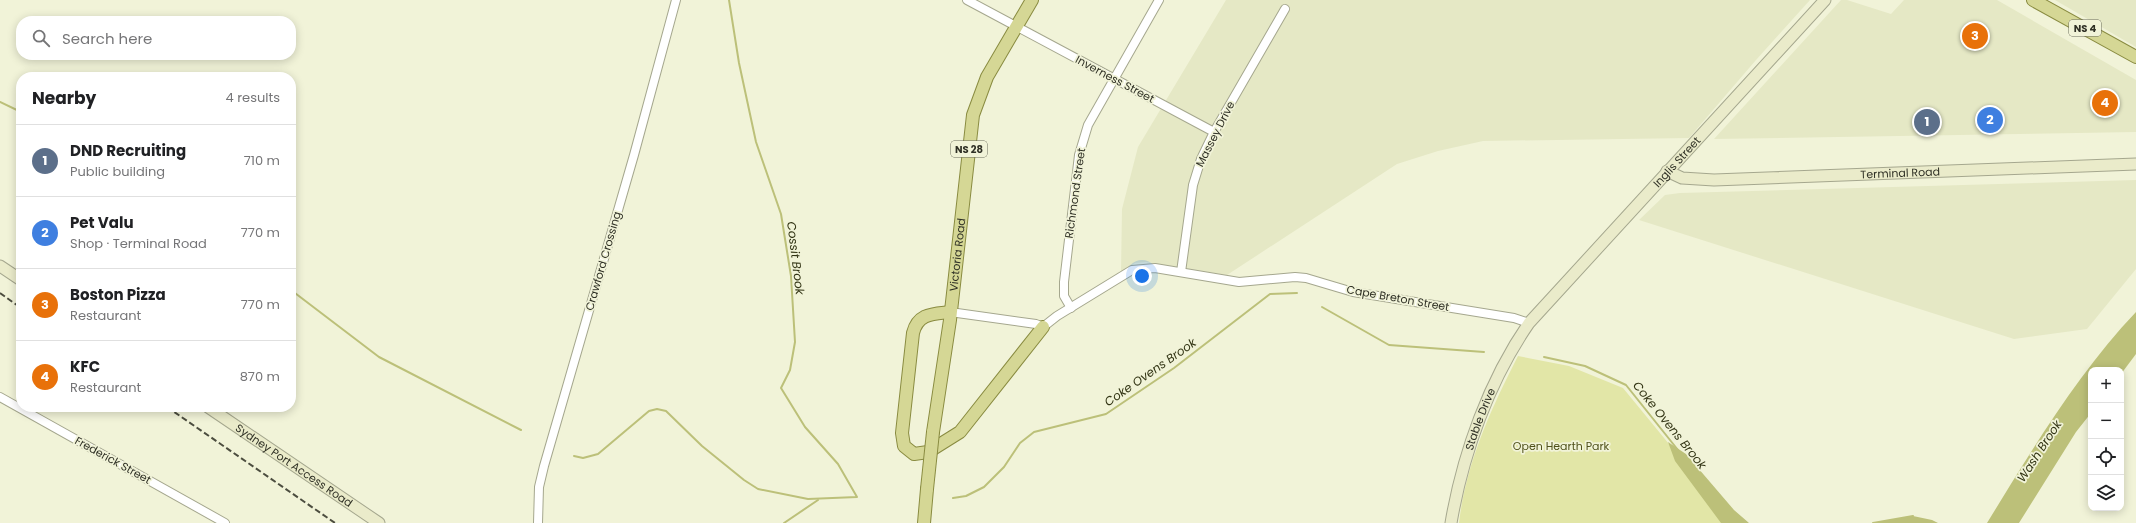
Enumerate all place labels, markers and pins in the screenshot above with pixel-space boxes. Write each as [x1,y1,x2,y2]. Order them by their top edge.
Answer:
pin: 3 [1962,21,1988,51]
pin: 4 [2092,88,2118,118]
pin: 2 [1977,105,2003,135]
pin: 1 [1914,107,1940,137]

